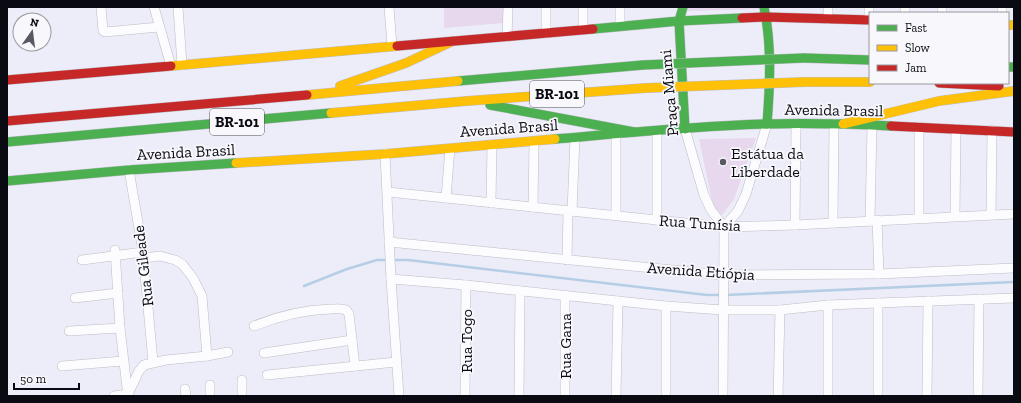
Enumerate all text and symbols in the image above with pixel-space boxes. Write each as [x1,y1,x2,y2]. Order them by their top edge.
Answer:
north arrow [12,12,52,52]
legend [869,12,1009,84]
text: N [29,15,41,30]
text: Fast [905,21,928,35]
text: Slow [905,41,931,55]
street label: Praça Miami [656,48,682,137]
text: Jam [905,61,927,75]
road number: BR-101 [530,81,584,107]
street label: Avenida Brasil [784,100,884,120]
road number: BR-101 [210,109,264,135]
street label: Avenida Brasil [459,115,559,141]
street label: Avenida Brasil [136,140,236,164]
place label: Estátua da Liberdade [731,144,804,181]
marker: Estátua da Liberdade [718,157,728,167]
street label: Rua Tunísia [659,211,742,235]
street label: Rua Gileade [129,224,157,308]
street label: Avenida Etiópia [647,258,756,284]
street label: Rua Togo [457,309,476,373]
street label: Rua Gana [556,313,575,379]
scale bar [14,365,79,391]
text: 50 m [20,372,47,386]

